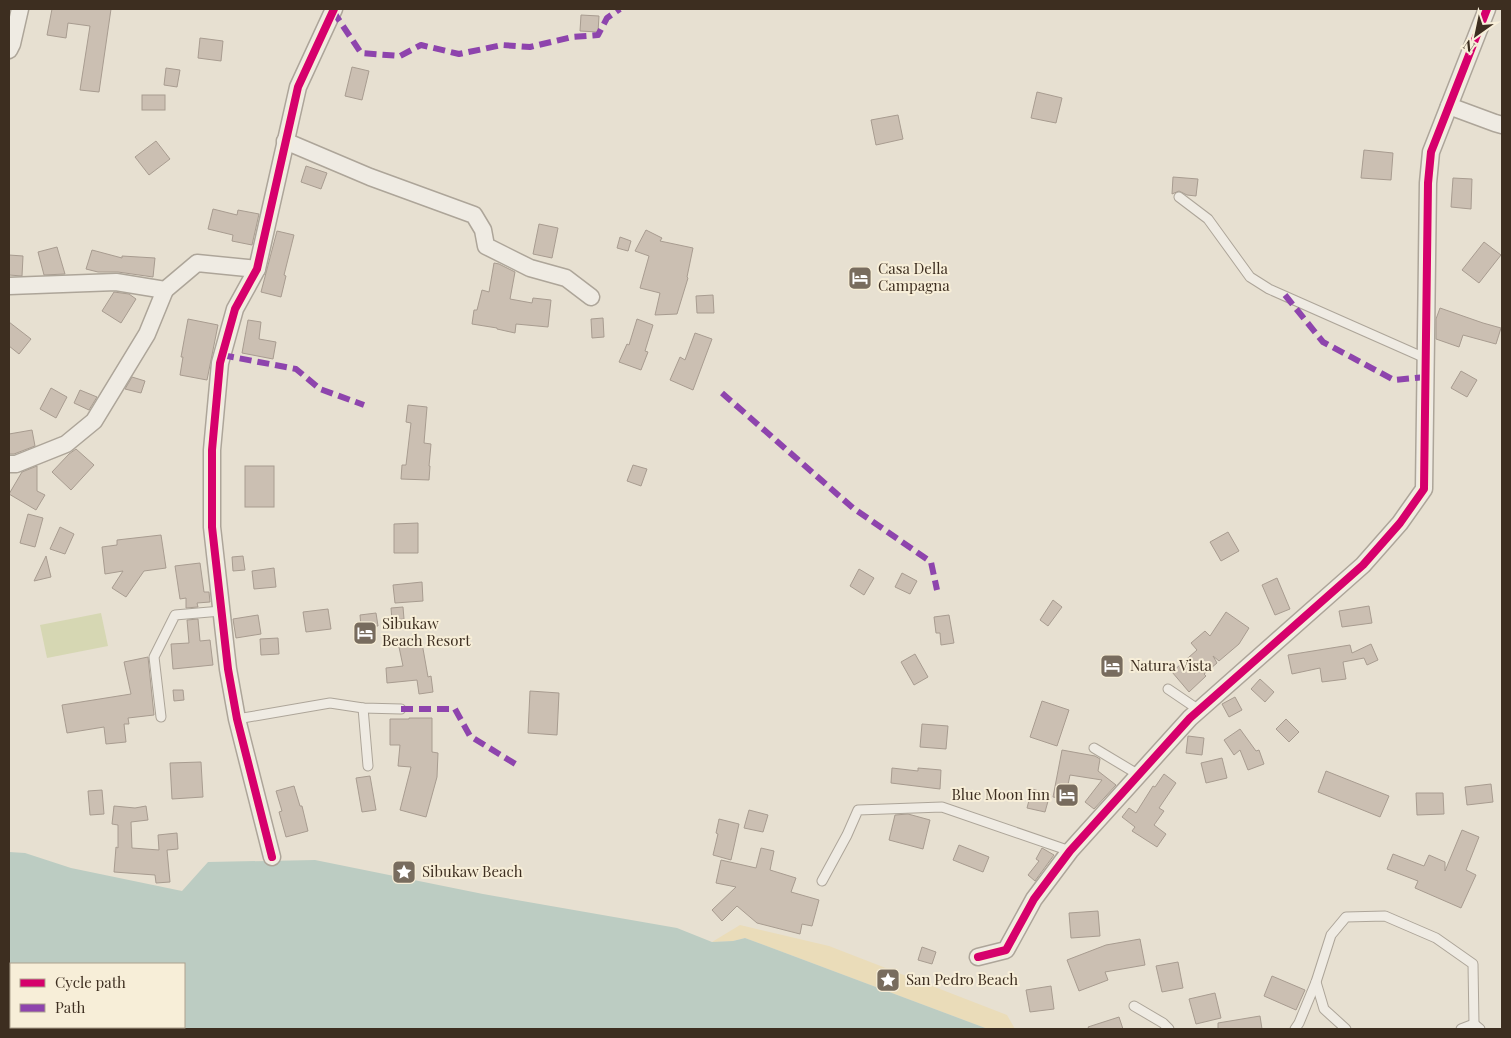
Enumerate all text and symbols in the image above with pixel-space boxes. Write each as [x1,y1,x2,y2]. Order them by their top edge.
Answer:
north arrow [1451,10,1501,60]
text: N [1459,36,1478,57]
place label: Casa Della Campagna [878,258,950,295]
hotel icon: Casa Della Campagna [847,265,873,291]
place label: Sibukaw Beach Resort [382,613,471,650]
hotel icon: Sibukaw Beach Resort [352,620,378,646]
hotel icon: Natura Vista [1099,653,1125,679]
place label: Natura Vista [1130,655,1212,675]
hotel icon: Blue Moon Inn [1054,782,1080,808]
place label: Blue Moon Inn [952,784,1050,804]
place icon: Sibukaw Beach [391,859,417,885]
place label: Sibukaw Beach [422,861,523,881]
legend [10,963,185,1028]
place icon: San Pedro Beach [875,967,901,993]
place label: San Pedro Beach [906,969,1018,989]
text: Cycle path [55,972,126,992]
text: Path [55,997,85,1017]

